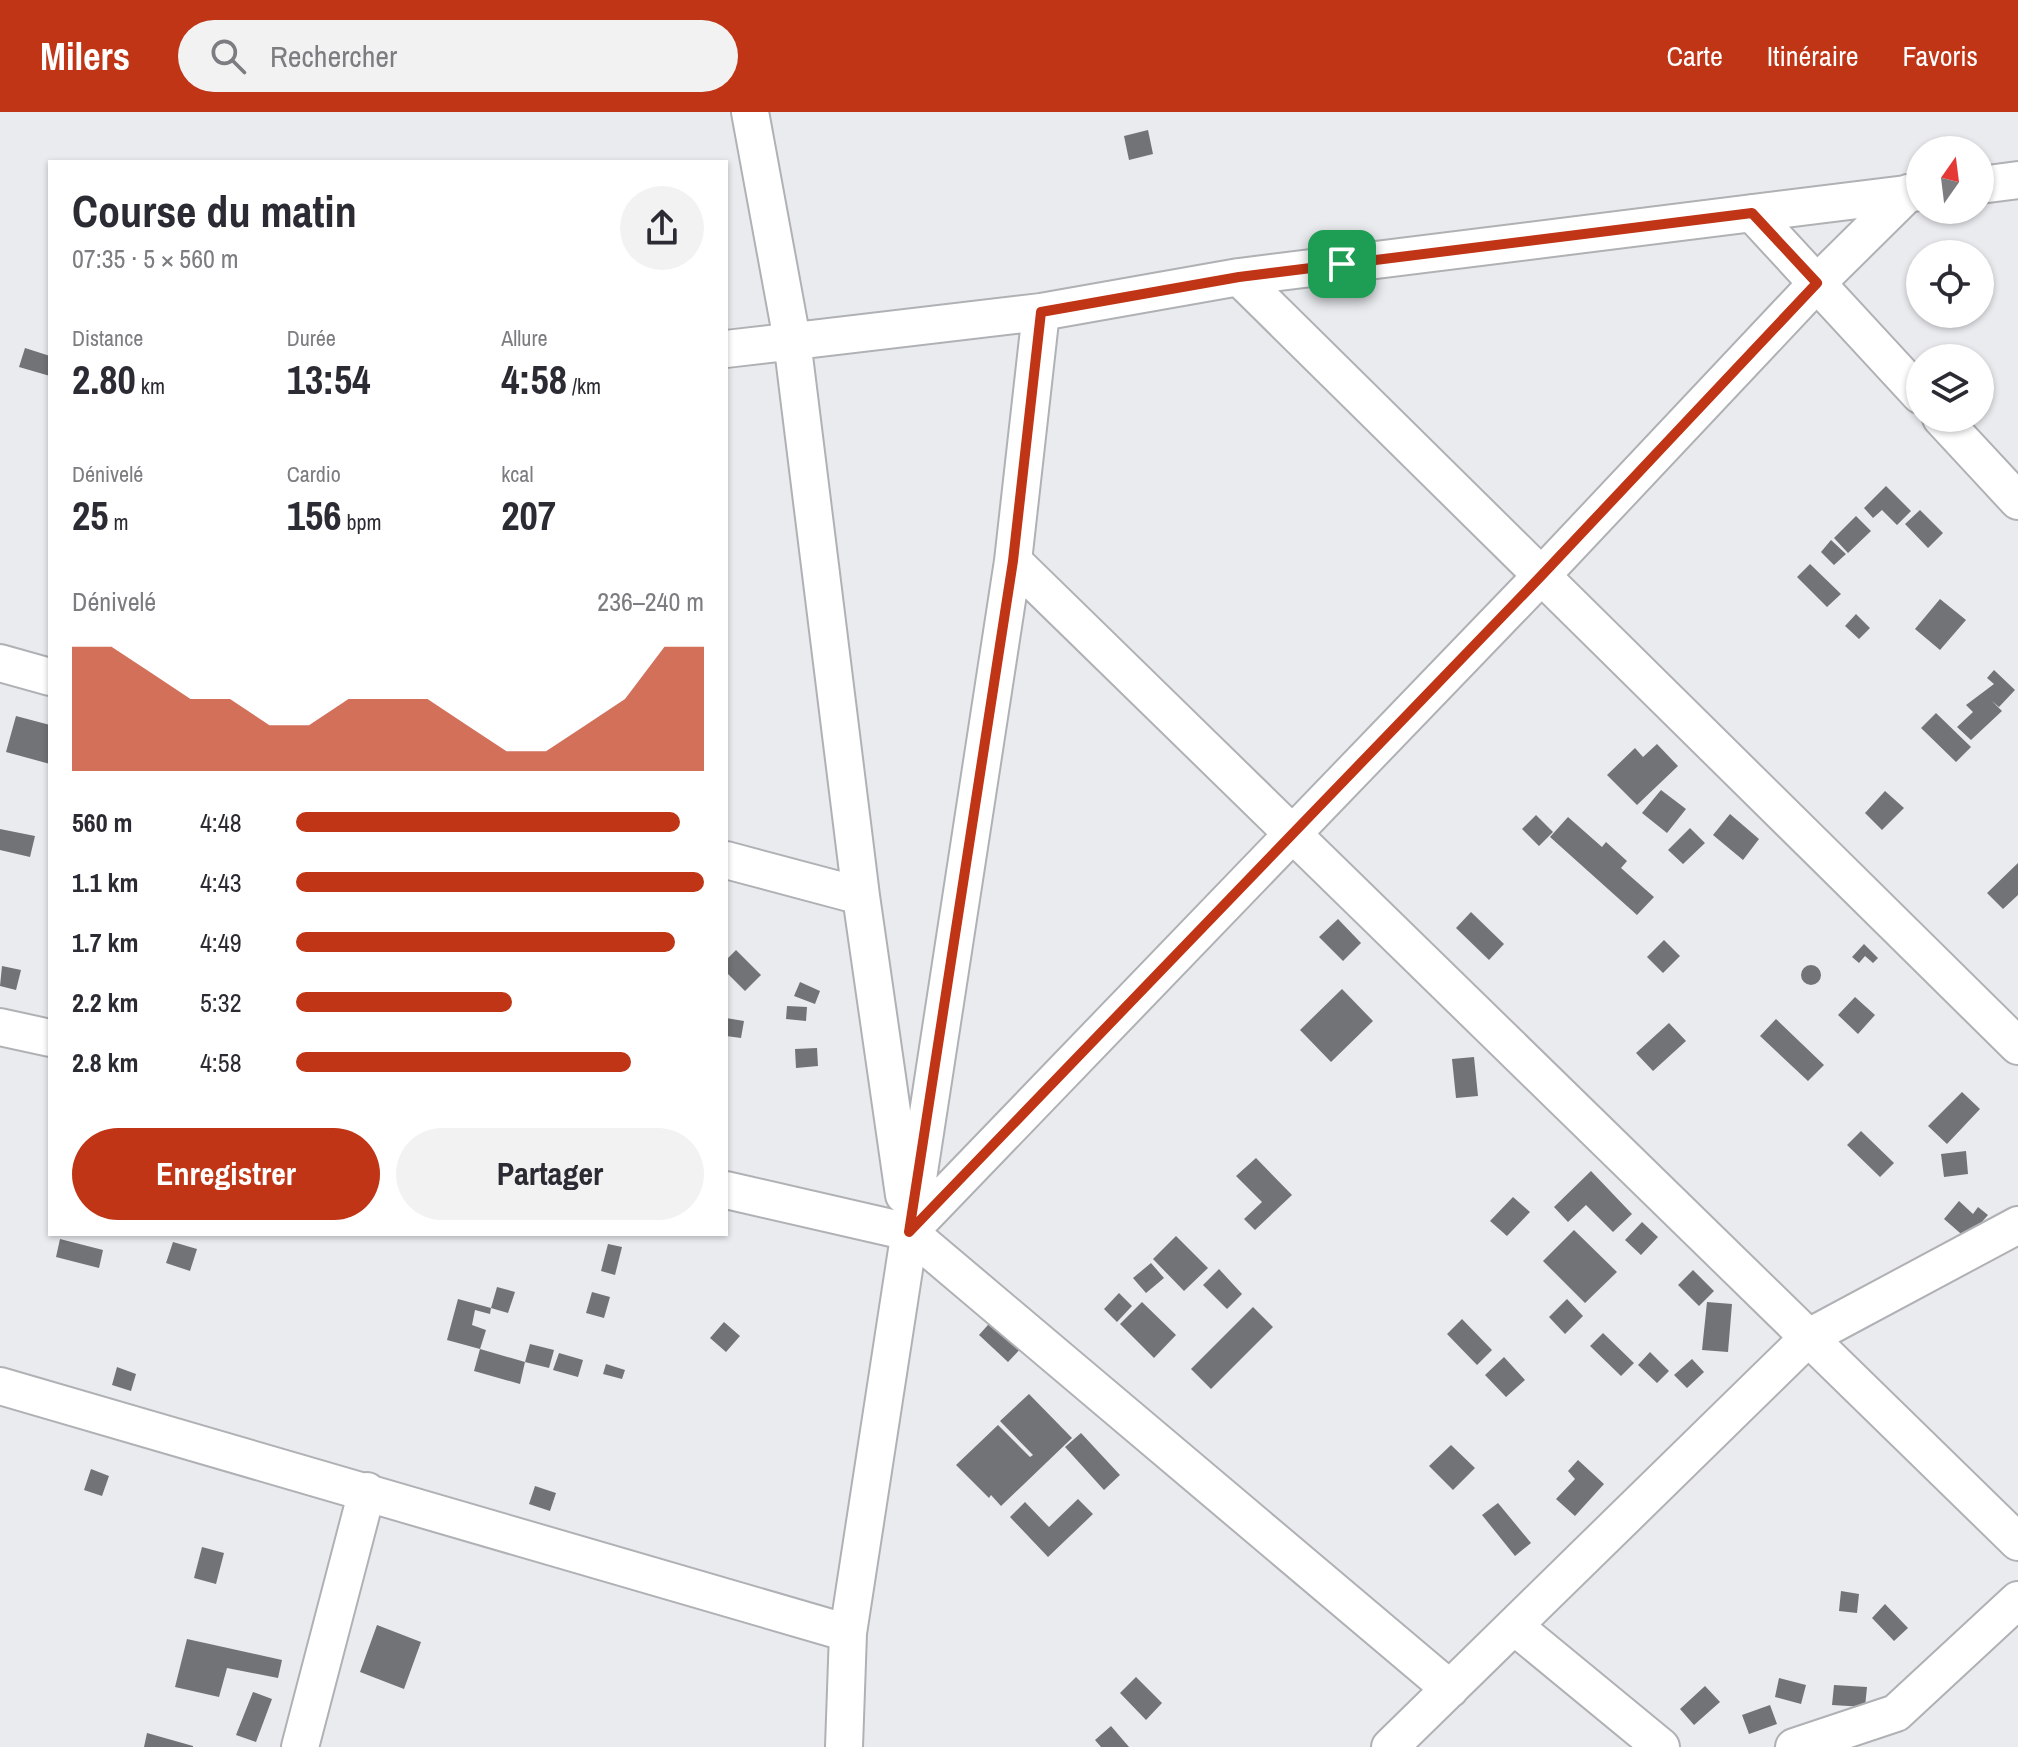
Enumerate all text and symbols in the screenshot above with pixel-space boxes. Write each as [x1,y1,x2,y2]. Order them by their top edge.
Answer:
search box [178,20,738,92]
text: Milers [40,31,130,82]
icon: search [206,34,250,78]
text: Rechercher [270,36,397,76]
text: Carte [1667,37,1723,75]
text: Itinéraire [1767,37,1859,75]
text: Favoris [1903,37,1978,75]
north arrow [1906,136,1994,224]
map controls [1906,136,1994,432]
text: Course du matin [72,181,357,241]
button: share [620,186,704,270]
pin [1308,230,1376,298]
button: locate [1906,240,1994,328]
text: 07:35 · 5 × 560 m [72,241,239,276]
icon: arrive [1320,242,1364,286]
text: Distance [72,323,143,353]
text: Durée [287,323,336,353]
text: Allure [501,323,547,353]
button: layers [1906,344,1994,432]
text: 2.80 [72,353,136,406]
text: 13:54 [287,353,371,406]
text: 4:58 [501,353,567,406]
text: km [136,371,165,401]
text: /km [567,371,601,401]
text: Dénivelé [72,459,143,489]
text: Cardio [287,459,341,489]
text: kcal [501,459,533,489]
text: 25 [72,489,108,542]
text: 156 [287,489,341,542]
text: 207 [501,489,556,542]
text: m [108,507,129,537]
text: bpm [341,507,382,537]
text: Dénivelé [72,584,156,619]
text: 236–240 m [597,584,704,619]
text: 560 m [72,805,132,840]
text: 4:48 [200,805,242,840]
text: 1.1 km [72,865,138,900]
text: 4:43 [200,865,242,900]
text: 1.7 km [72,925,138,960]
text: 4:49 [200,925,242,960]
text: 2.2 km [72,985,138,1020]
text: 5:32 [200,985,242,1020]
text: 2.8 km [72,1045,138,1080]
text: 4:58 [200,1045,242,1080]
button: Enregistrer [72,1128,380,1220]
button: Partager [396,1128,704,1220]

